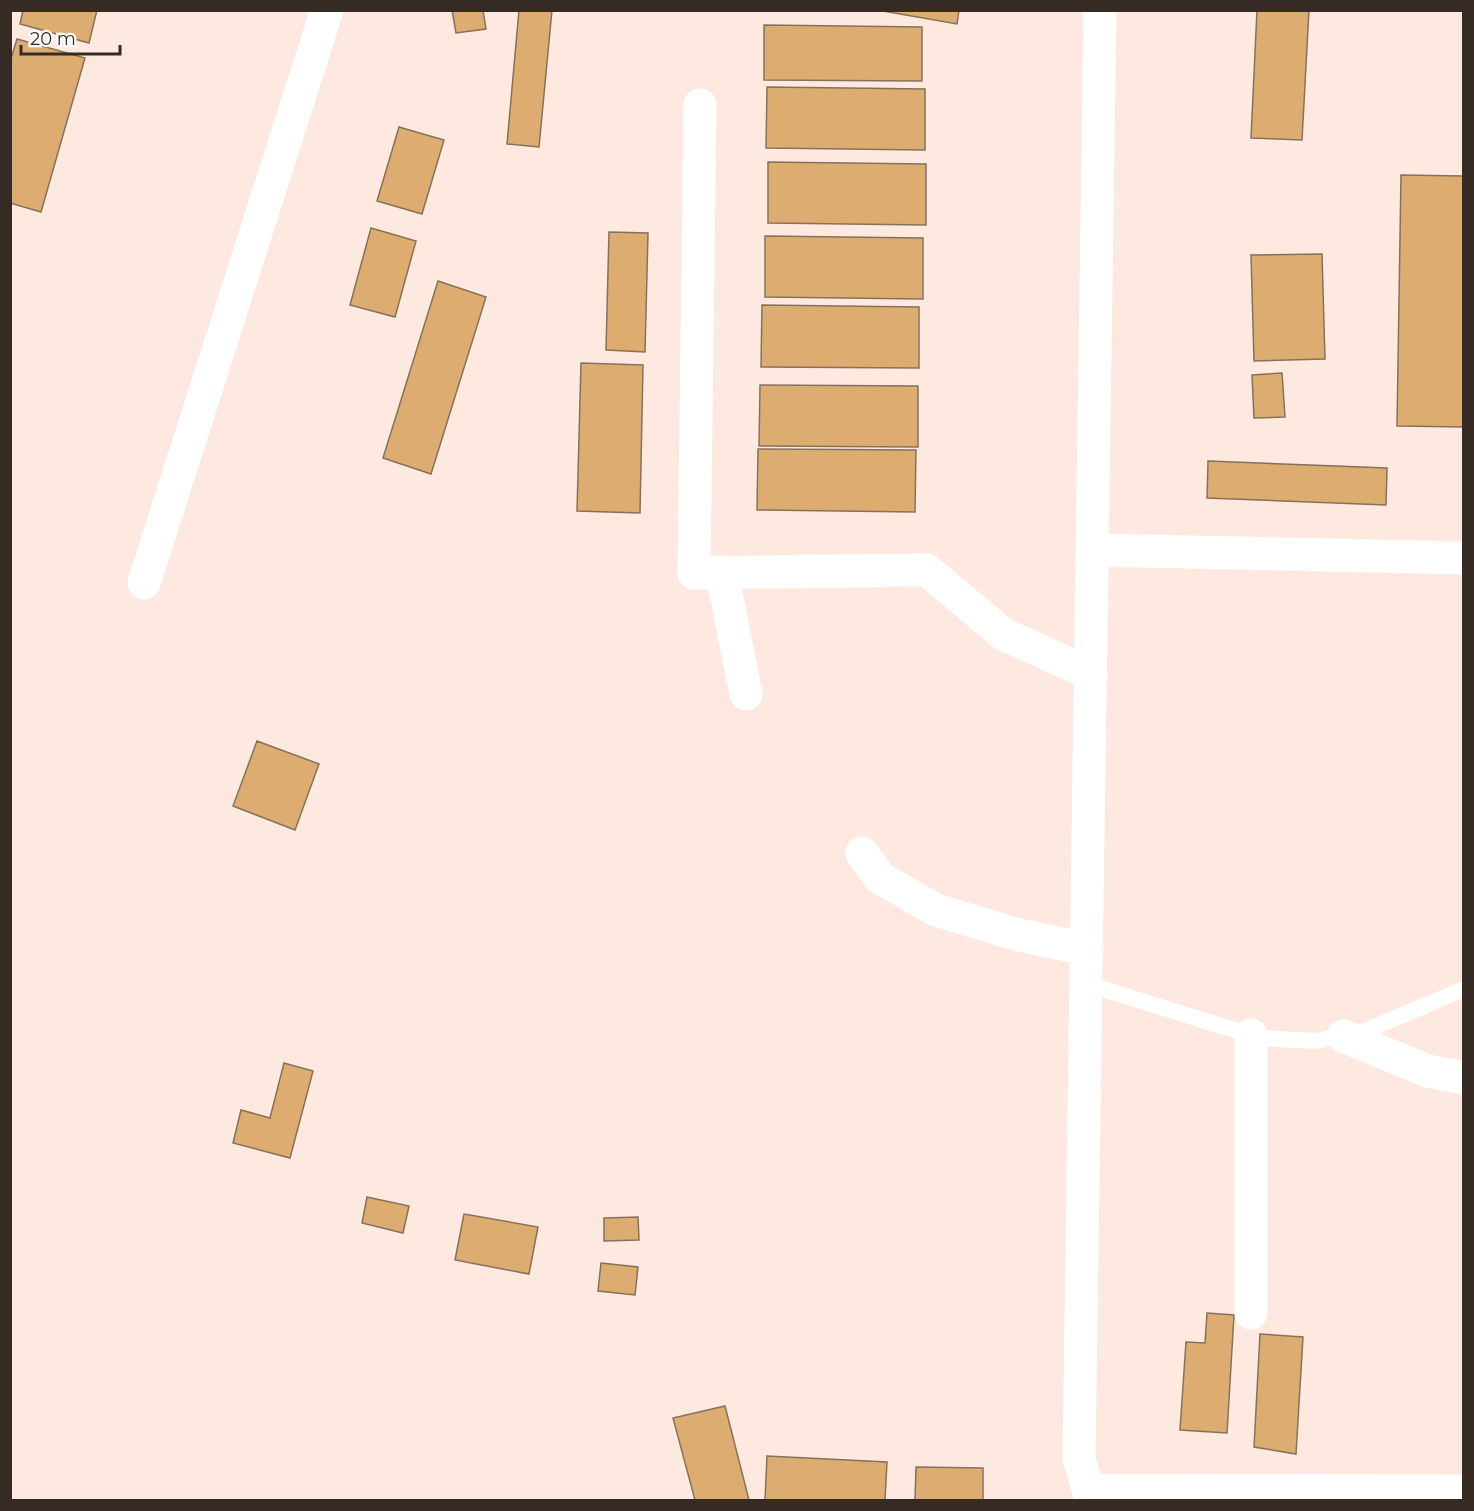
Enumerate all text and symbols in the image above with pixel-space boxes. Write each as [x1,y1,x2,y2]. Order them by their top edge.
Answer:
scale bar [21,18,120,56]
text: 20 m [30,28,76,50]

